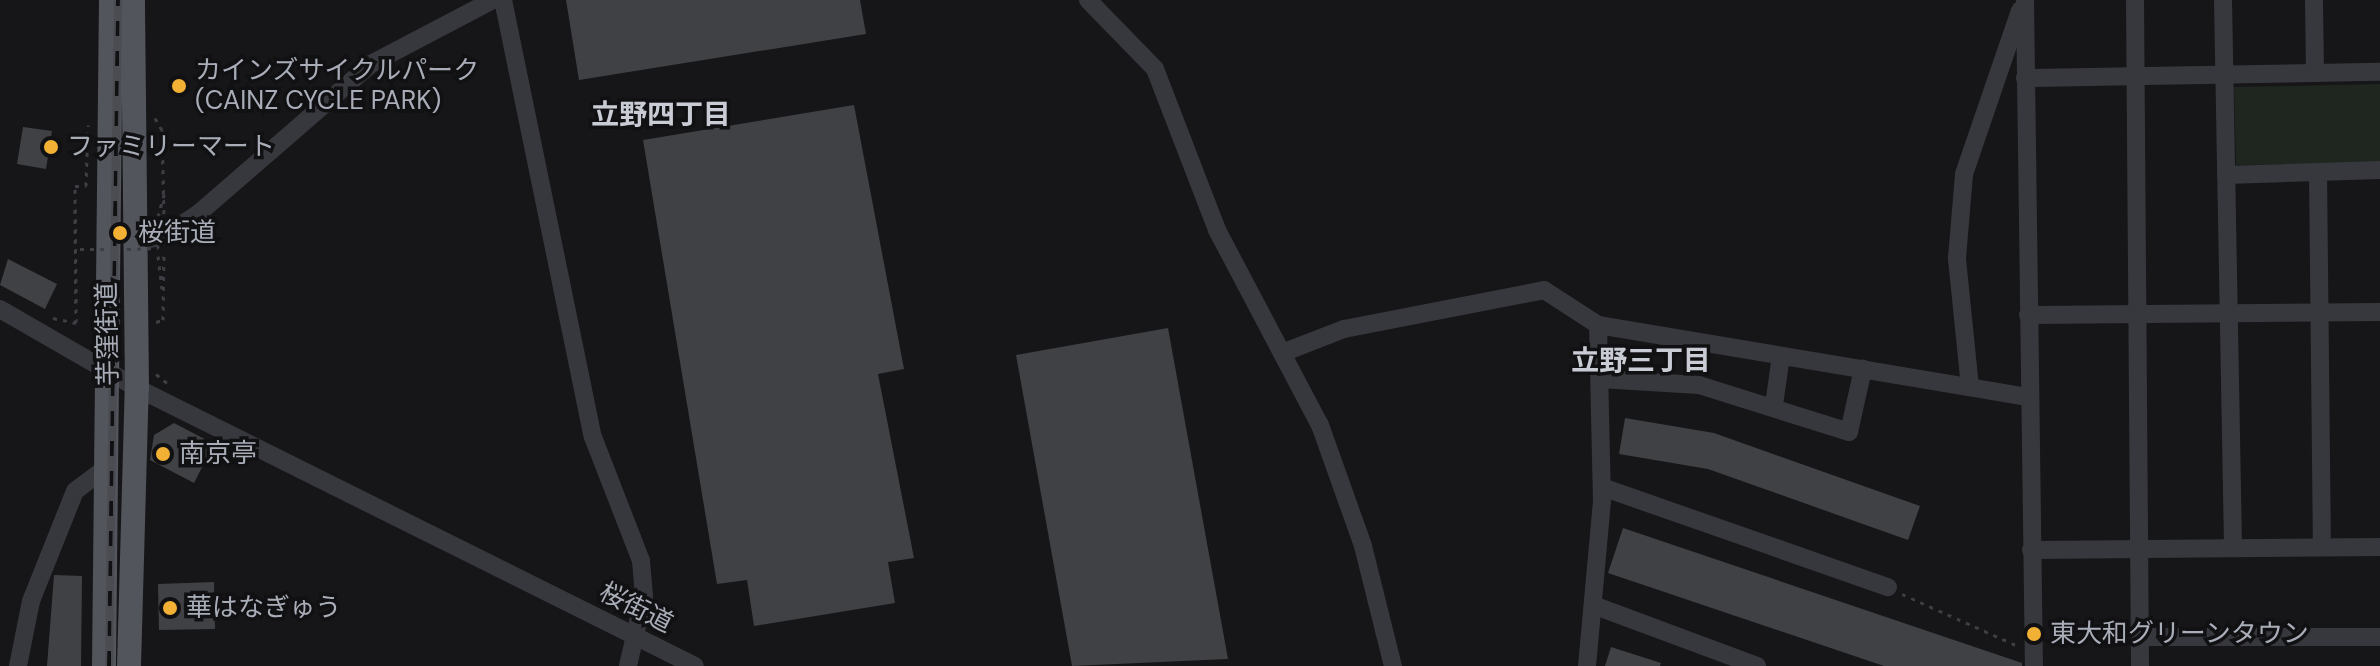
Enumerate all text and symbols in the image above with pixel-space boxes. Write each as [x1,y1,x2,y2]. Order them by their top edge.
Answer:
place label: カインズサイクルパーク (CAINZ CYCLE PARK) [195,55,481,116]
marker: カインズサイクルパーク (CAINZ CYCLE PARK) [170,77,188,95]
district label: 立野四丁目 [591,98,731,132]
place label: ファミリーマート [67,131,275,163]
marker: ファミリーマート [42,138,60,156]
place label: 桜街道 [138,217,216,249]
marker: 桜街道 [109,222,131,244]
street label: 芋窪街道 [91,282,125,386]
district label: 立野三丁目 [1571,344,1711,378]
place label: 南京亭 [179,438,257,470]
marker: 南京亭 [154,445,172,463]
street label: 桜街道 [594,576,678,640]
place label: 華はなぎゅう [186,592,342,624]
marker: 華はなぎゅう [161,599,179,617]
place label: 東大和グリーンタウン [2050,618,2310,650]
marker: 東大和グリーンタウン [2025,625,2043,643]

